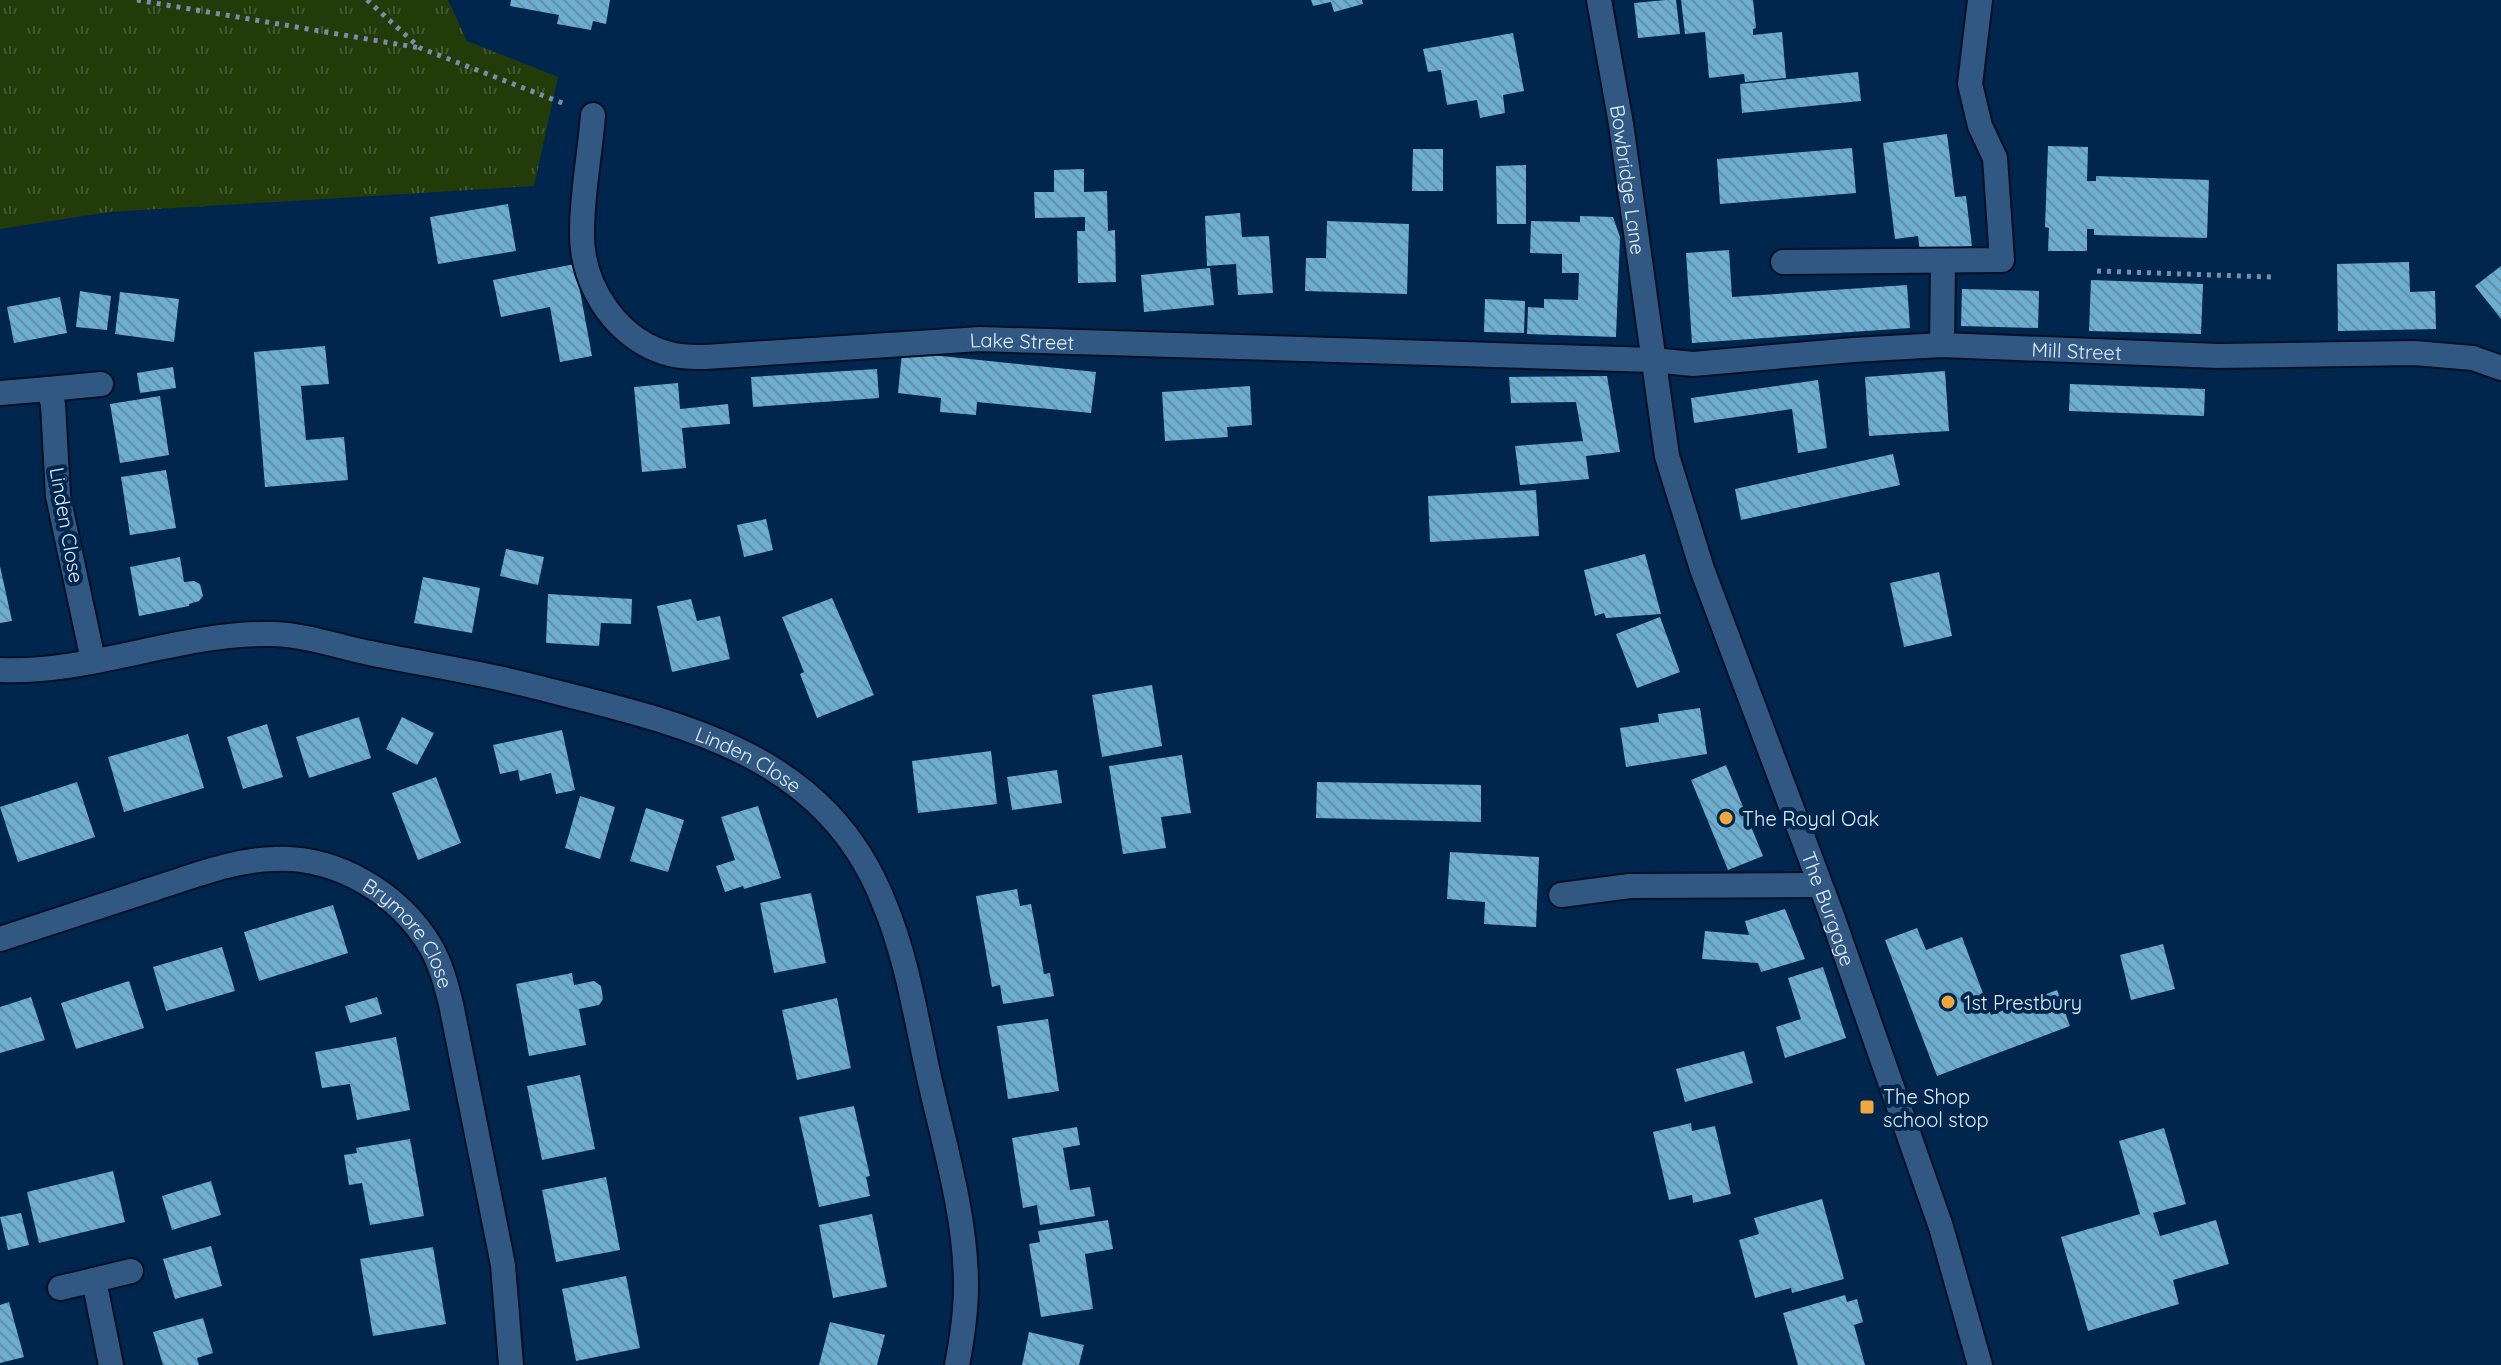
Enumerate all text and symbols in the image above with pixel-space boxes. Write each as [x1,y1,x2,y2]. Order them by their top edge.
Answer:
street label: Bowbridge Lane [1605,103,1651,256]
street label: Lake Street [969,326,1075,354]
street label: Mill Street [2031,336,2122,365]
street label: Linden Close [45,465,89,585]
street label: Linden Close [692,721,807,798]
place label: The Royal Oak [1742,806,1879,831]
marker: The Royal Oak [1717,809,1735,827]
street label: The Burgage [1797,848,1861,969]
street label: Brymore Close [359,872,459,991]
place label: 1st Prestbury [1964,990,2082,1015]
marker: 1st Prestbury [1939,993,1957,1011]
place label: The Shop school stop [1883,1084,1989,1132]
marker: The Shop school stop [1858,1098,1876,1116]

